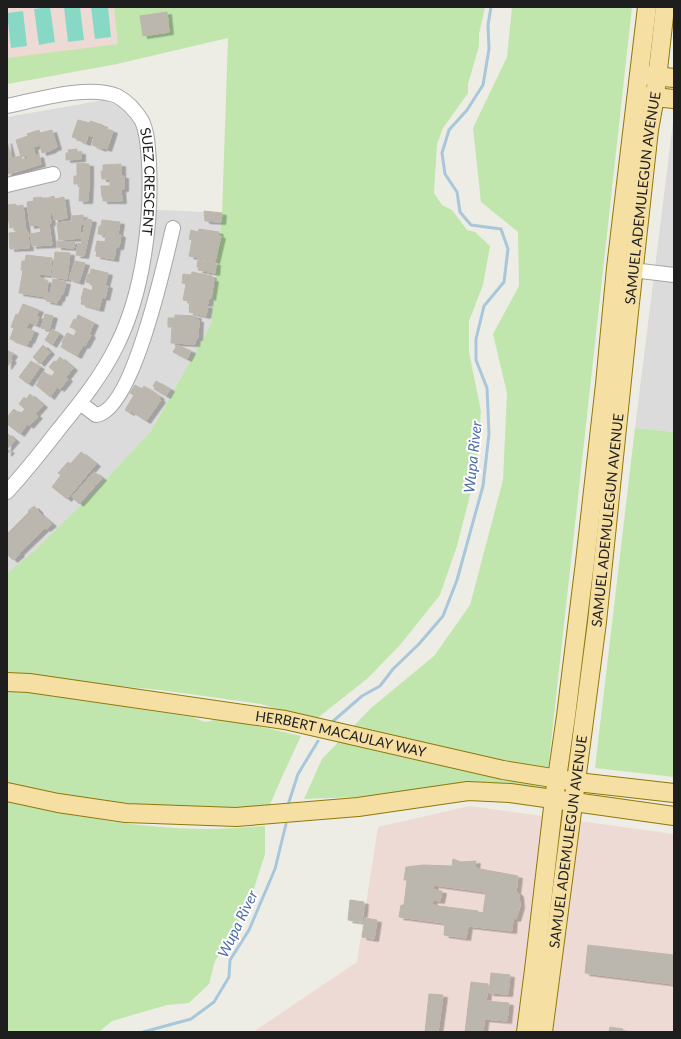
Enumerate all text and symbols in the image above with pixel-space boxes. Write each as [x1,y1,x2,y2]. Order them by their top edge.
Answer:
street label: SAMUEL ADEMULEGUN AVENUE [621,91,664,305]
street label: SUEZ CRESCENT [137,126,159,237]
street label: SAMUEL ADEMULEGUN AVENUE [587,412,626,628]
water label: Wupa River [459,419,485,494]
street label: HERBERT MACAULAY WAY [254,707,428,760]
street label: SAMUEL ADEMULEGUN AVENUE [545,734,590,949]
water label: Wupa River [213,886,261,960]

